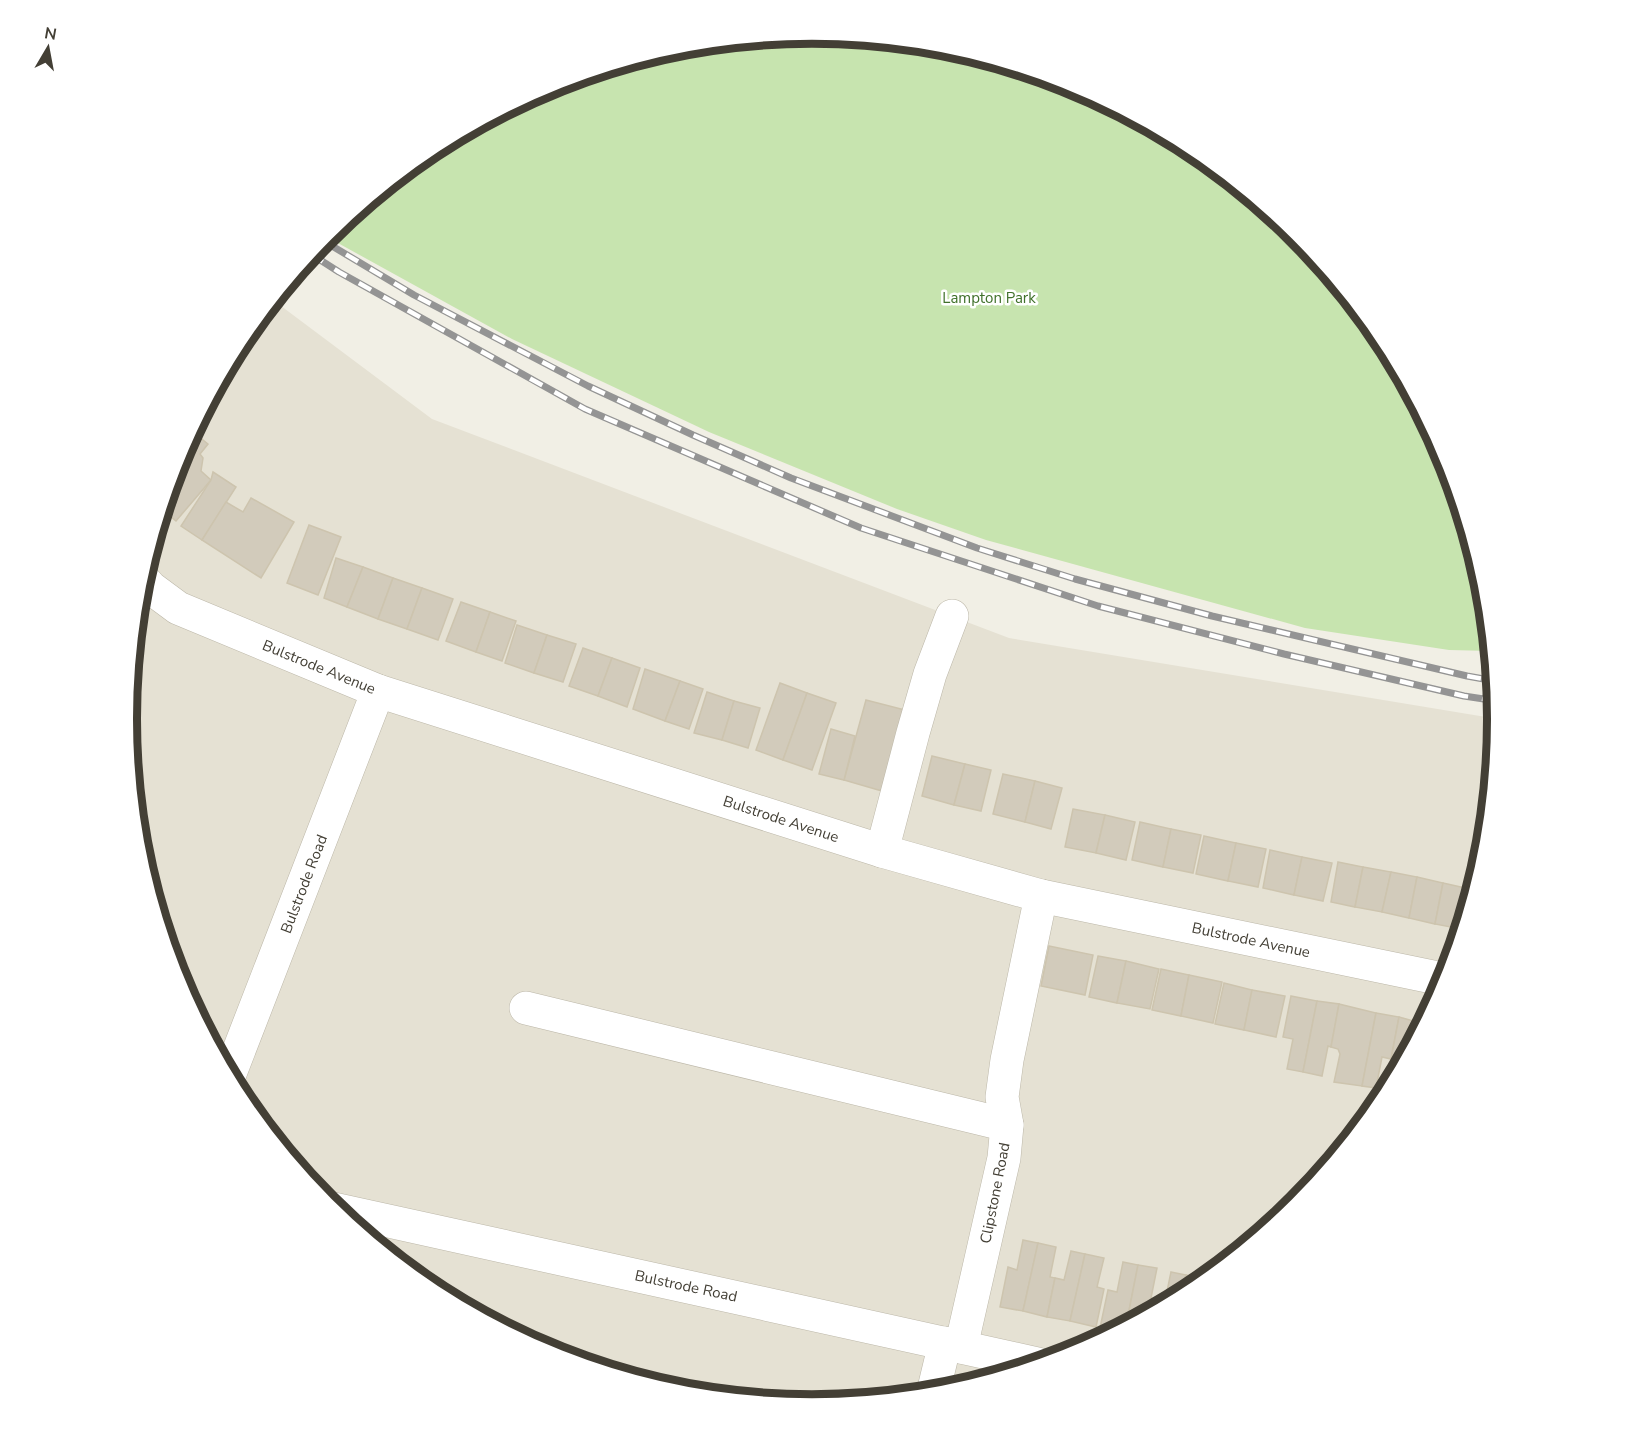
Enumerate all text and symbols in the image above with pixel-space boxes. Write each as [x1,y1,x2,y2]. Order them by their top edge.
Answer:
north arrow [18,18,78,78]
text: N [43,22,58,46]
park label: Lampton Park [942,288,1036,308]
street label: Bulstrode Avenue [259,635,379,699]
street label: Bulstrode Avenue [721,791,841,847]
street label: Bulstrode Road [276,832,332,936]
street label: Bulstrode Avenue [1190,918,1312,962]
street label: Clipstone Road [975,1141,1015,1245]
street label: Bulstrode Road [633,1265,739,1307]

